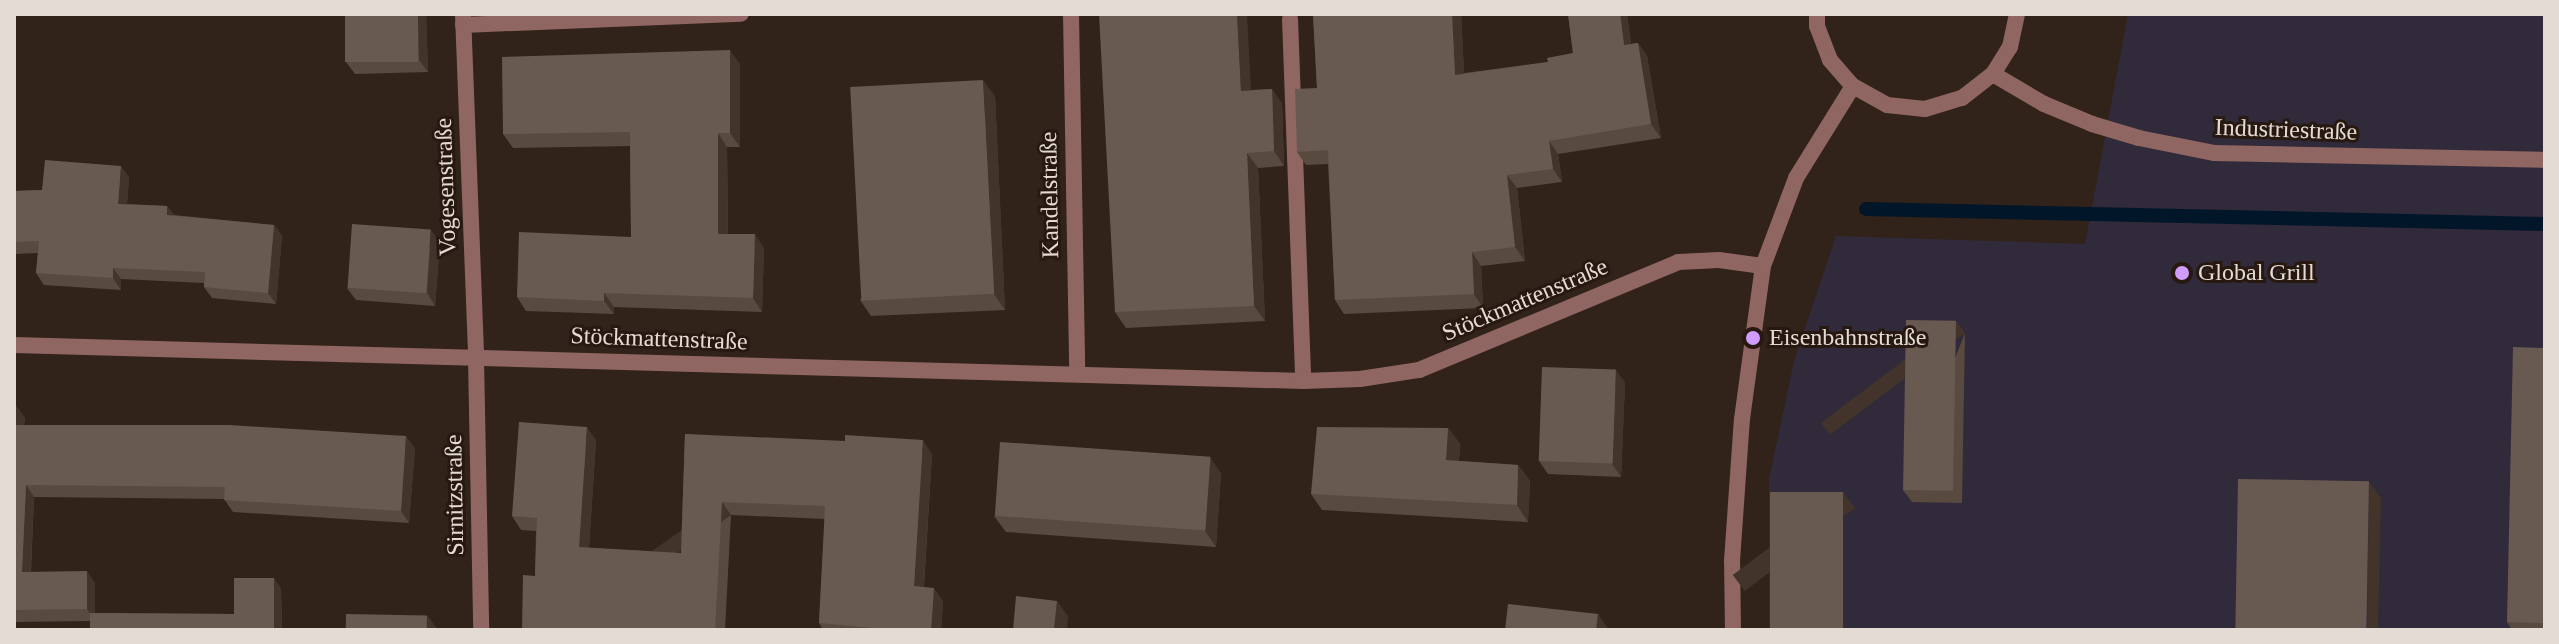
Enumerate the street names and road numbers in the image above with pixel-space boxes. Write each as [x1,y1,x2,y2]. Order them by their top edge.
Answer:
street label: Industriestraße [2214,113,2358,147]
street label: Vogesenstraße [429,117,463,257]
street label: Kandelstraße [1034,131,1066,259]
street label: Stöckmattenstraße [1438,252,1612,348]
street label: Stöckmattenstraße [570,322,748,356]
street label: Sirnitzstraße [440,434,470,556]

